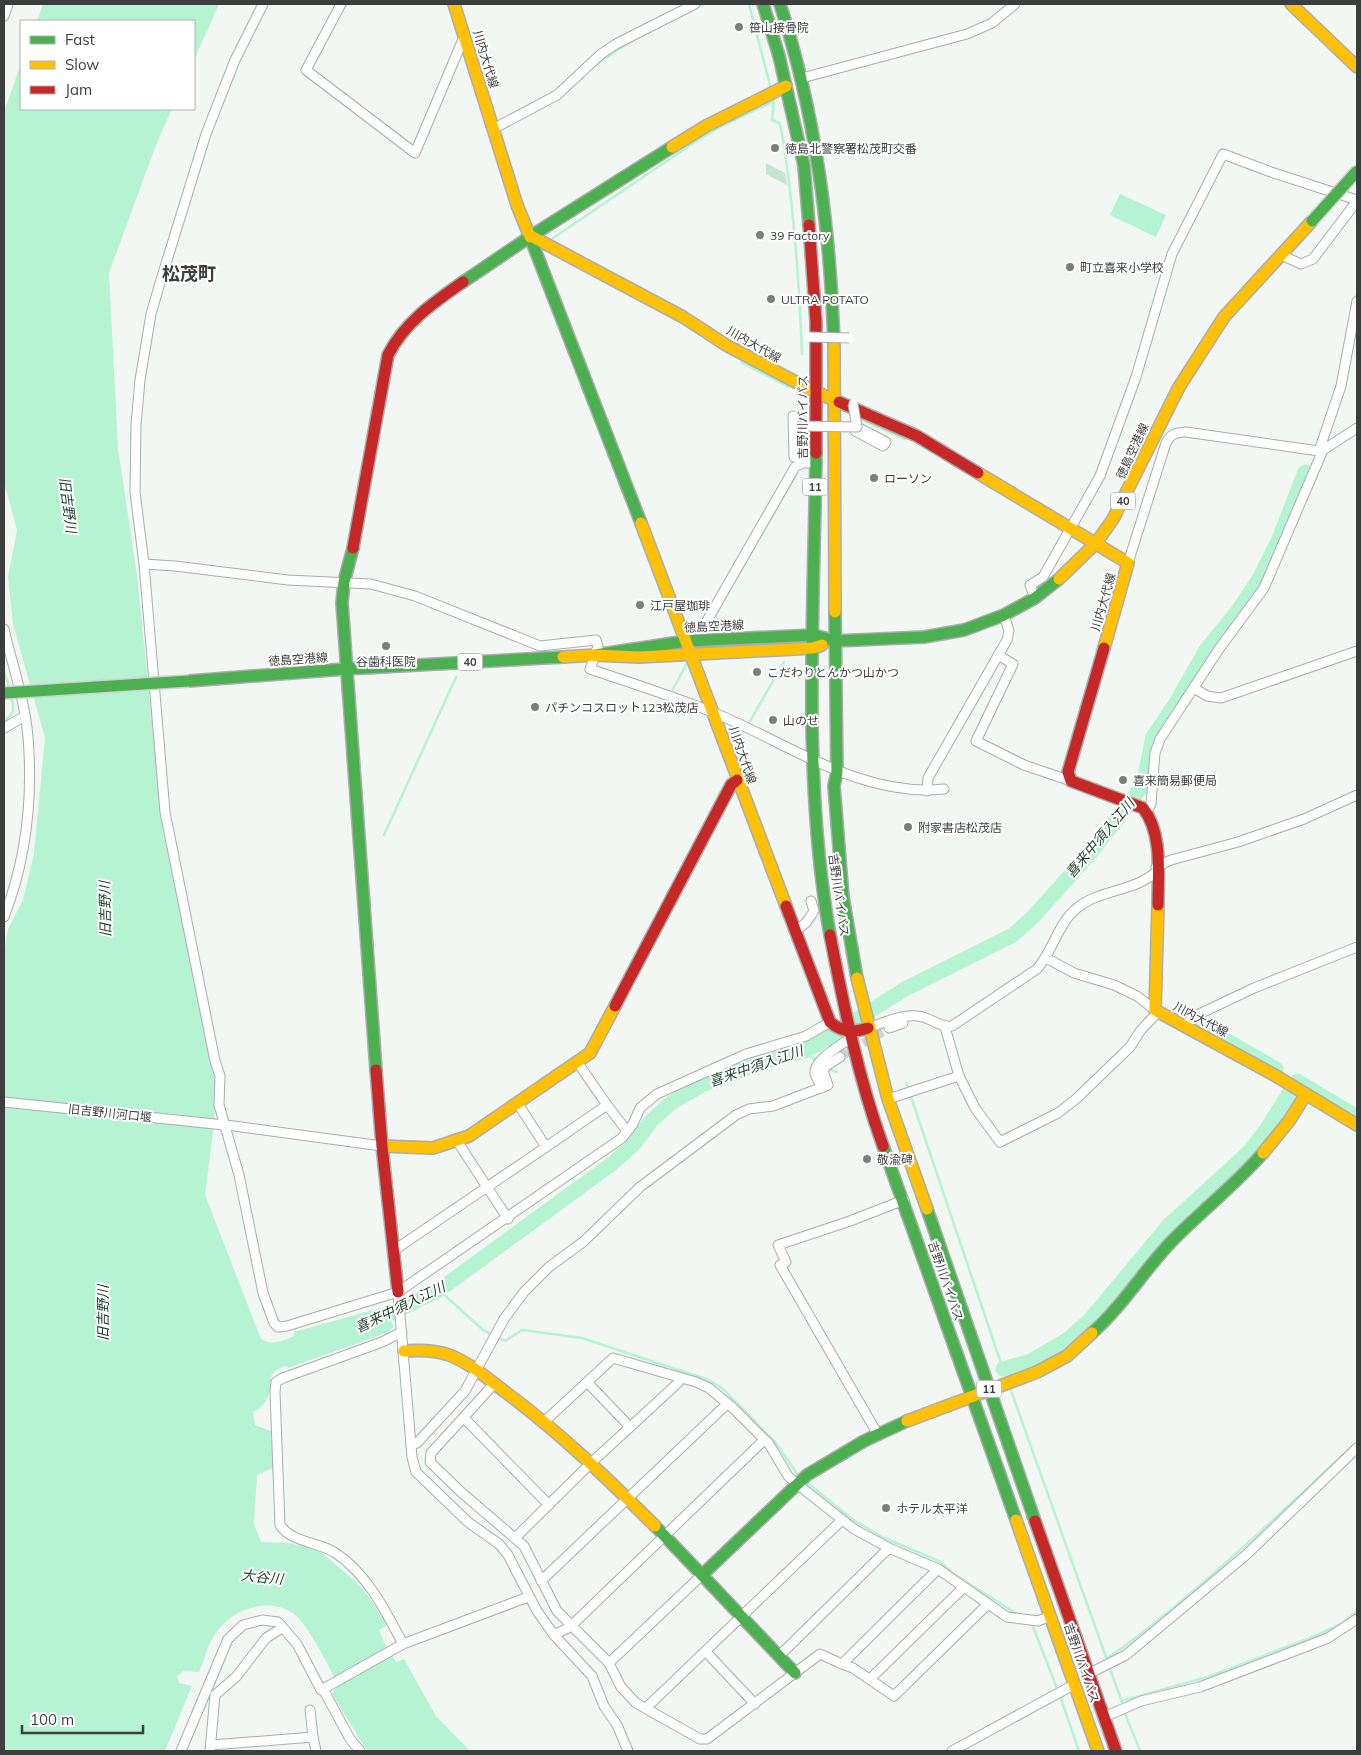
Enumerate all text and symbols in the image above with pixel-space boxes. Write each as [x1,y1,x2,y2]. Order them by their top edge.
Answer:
legend [20,20,195,110]
place label: 笹山接骨院 [749,20,809,35]
marker: 笹山接骨院 [733,21,745,33]
street label: 川内大代線 [470,28,502,90]
text: Fast [65,30,95,49]
text: Slow [65,55,99,74]
text: Jam [65,80,92,99]
place label: 徳島北警察署松茂町交番 [785,141,917,156]
marker: 徳島北警察署松茂町交番 [769,142,781,154]
place label: 39 Factory [770,228,830,243]
marker: 39 Factory [754,229,766,241]
place label: 町立喜来小学校 [1080,260,1164,275]
marker: 町立喜来小学校 [1064,261,1076,273]
district label: 松茂町 [162,262,216,285]
place label: ULTRA POTATO [781,292,869,307]
marker: ULTRA POTATO [765,293,777,305]
street label: 川内大代線 [724,323,784,365]
street label: 吉野川バイパス [795,375,810,459]
street label: 徳島空港線 [1113,421,1151,481]
place label: ローソン [884,471,932,486]
marker: ローソン [868,472,880,484]
water label: 旧吉野川 [56,476,81,536]
road number: 11 [802,478,828,496]
road number: 40 [1110,492,1136,510]
street label: 川内大代線 [1088,571,1118,633]
place label: 江戸屋珈琲 [650,598,710,613]
marker: 江戸屋珈琲 [634,599,646,611]
street label: 徳島空港線 [684,617,744,635]
marker: 谷歯科医院 [380,640,392,652]
street label: 徳島空港線 [268,649,328,669]
place label: 谷歯科医院 [356,654,416,669]
road number: 40 [458,654,482,670]
place label: こだわりとんかつ山かつ [767,665,899,680]
marker: こだわりとんかつ山かつ [751,666,763,678]
place label: パチンコスロット123松茂店 [545,700,699,715]
marker: パチンコスロット123松茂店 [529,701,541,713]
place label: 山のせ [783,713,819,728]
marker: 山のせ [767,714,779,726]
street label: 川内大代線 [726,724,760,786]
place label: 喜来簡易郵便局 [1133,773,1217,788]
marker: 喜来簡易郵便局 [1117,774,1129,786]
water label: 喜来中須入江川 [1062,793,1140,881]
place label: 附家書店松茂店 [918,820,1002,835]
marker: 附家書店松茂店 [902,821,914,833]
street label: 吉野川バイパス [826,852,852,938]
water label: 旧吉野川 [95,879,114,937]
street label: 川内大代線 [1171,998,1231,1040]
water label: 喜来中須入江川 [707,1041,807,1090]
street label: 旧吉野川河口堰 [67,1101,153,1125]
place label: 敬渝碑 [877,1152,913,1167]
marker: 敬渝碑 [861,1153,873,1165]
street label: 吉野川バイパス [925,1239,967,1323]
water label: 喜来中須入江川 [352,1277,450,1337]
water label: 旧吉野川 [94,1283,112,1341]
road number: 11 [976,1380,1002,1398]
place label: ホテル太平洋 [896,1501,968,1516]
marker: ホテル太平洋 [880,1502,892,1514]
water label: 大谷川 [240,1566,286,1588]
street label: 吉野川バイパス [1061,1621,1103,1705]
scale bar [22,1702,144,1734]
text: 100 m [30,1710,74,1729]

